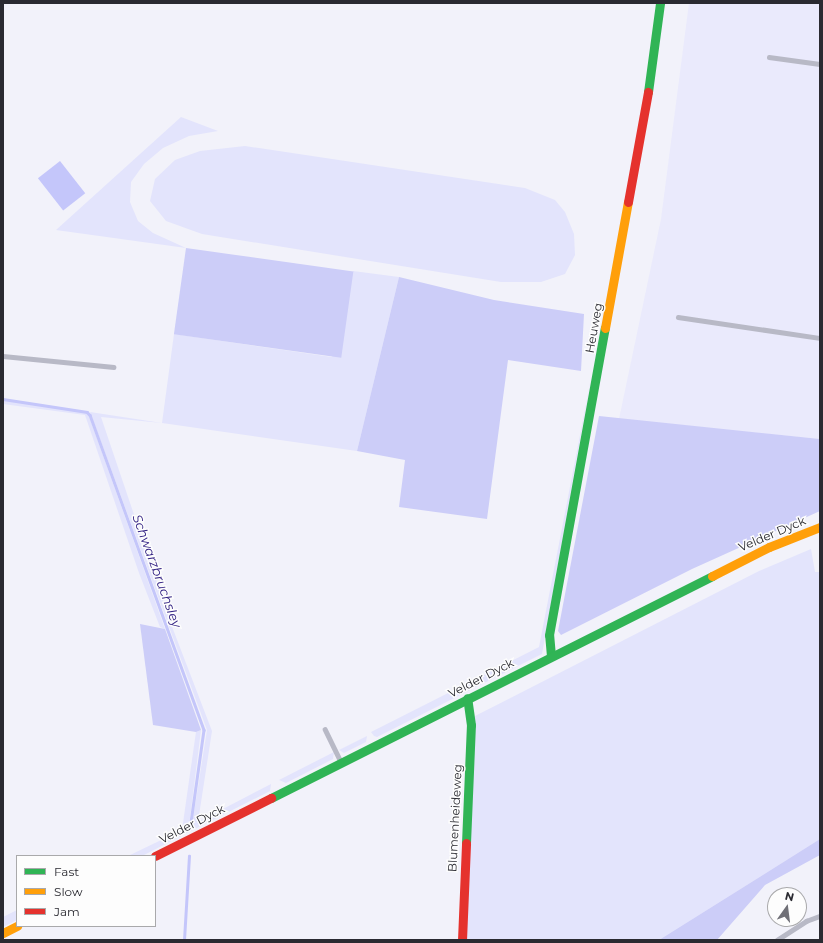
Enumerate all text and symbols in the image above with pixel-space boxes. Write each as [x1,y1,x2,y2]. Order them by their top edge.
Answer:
street label: Heuweg [582,302,606,354]
water label: Schwarzbruchsley [129,512,185,630]
street label: Velder Dyck [736,513,808,555]
street label: Velder Dyck [446,655,516,701]
street label: Blumenheideweg [445,764,465,872]
street label: Velder Dyck [157,801,227,847]
legend [16,855,156,927]
text: Fast [54,864,79,879]
text: Slow [54,884,83,899]
north arrow [767,887,807,927]
text: N [784,888,796,904]
text: Jam [54,904,80,919]

